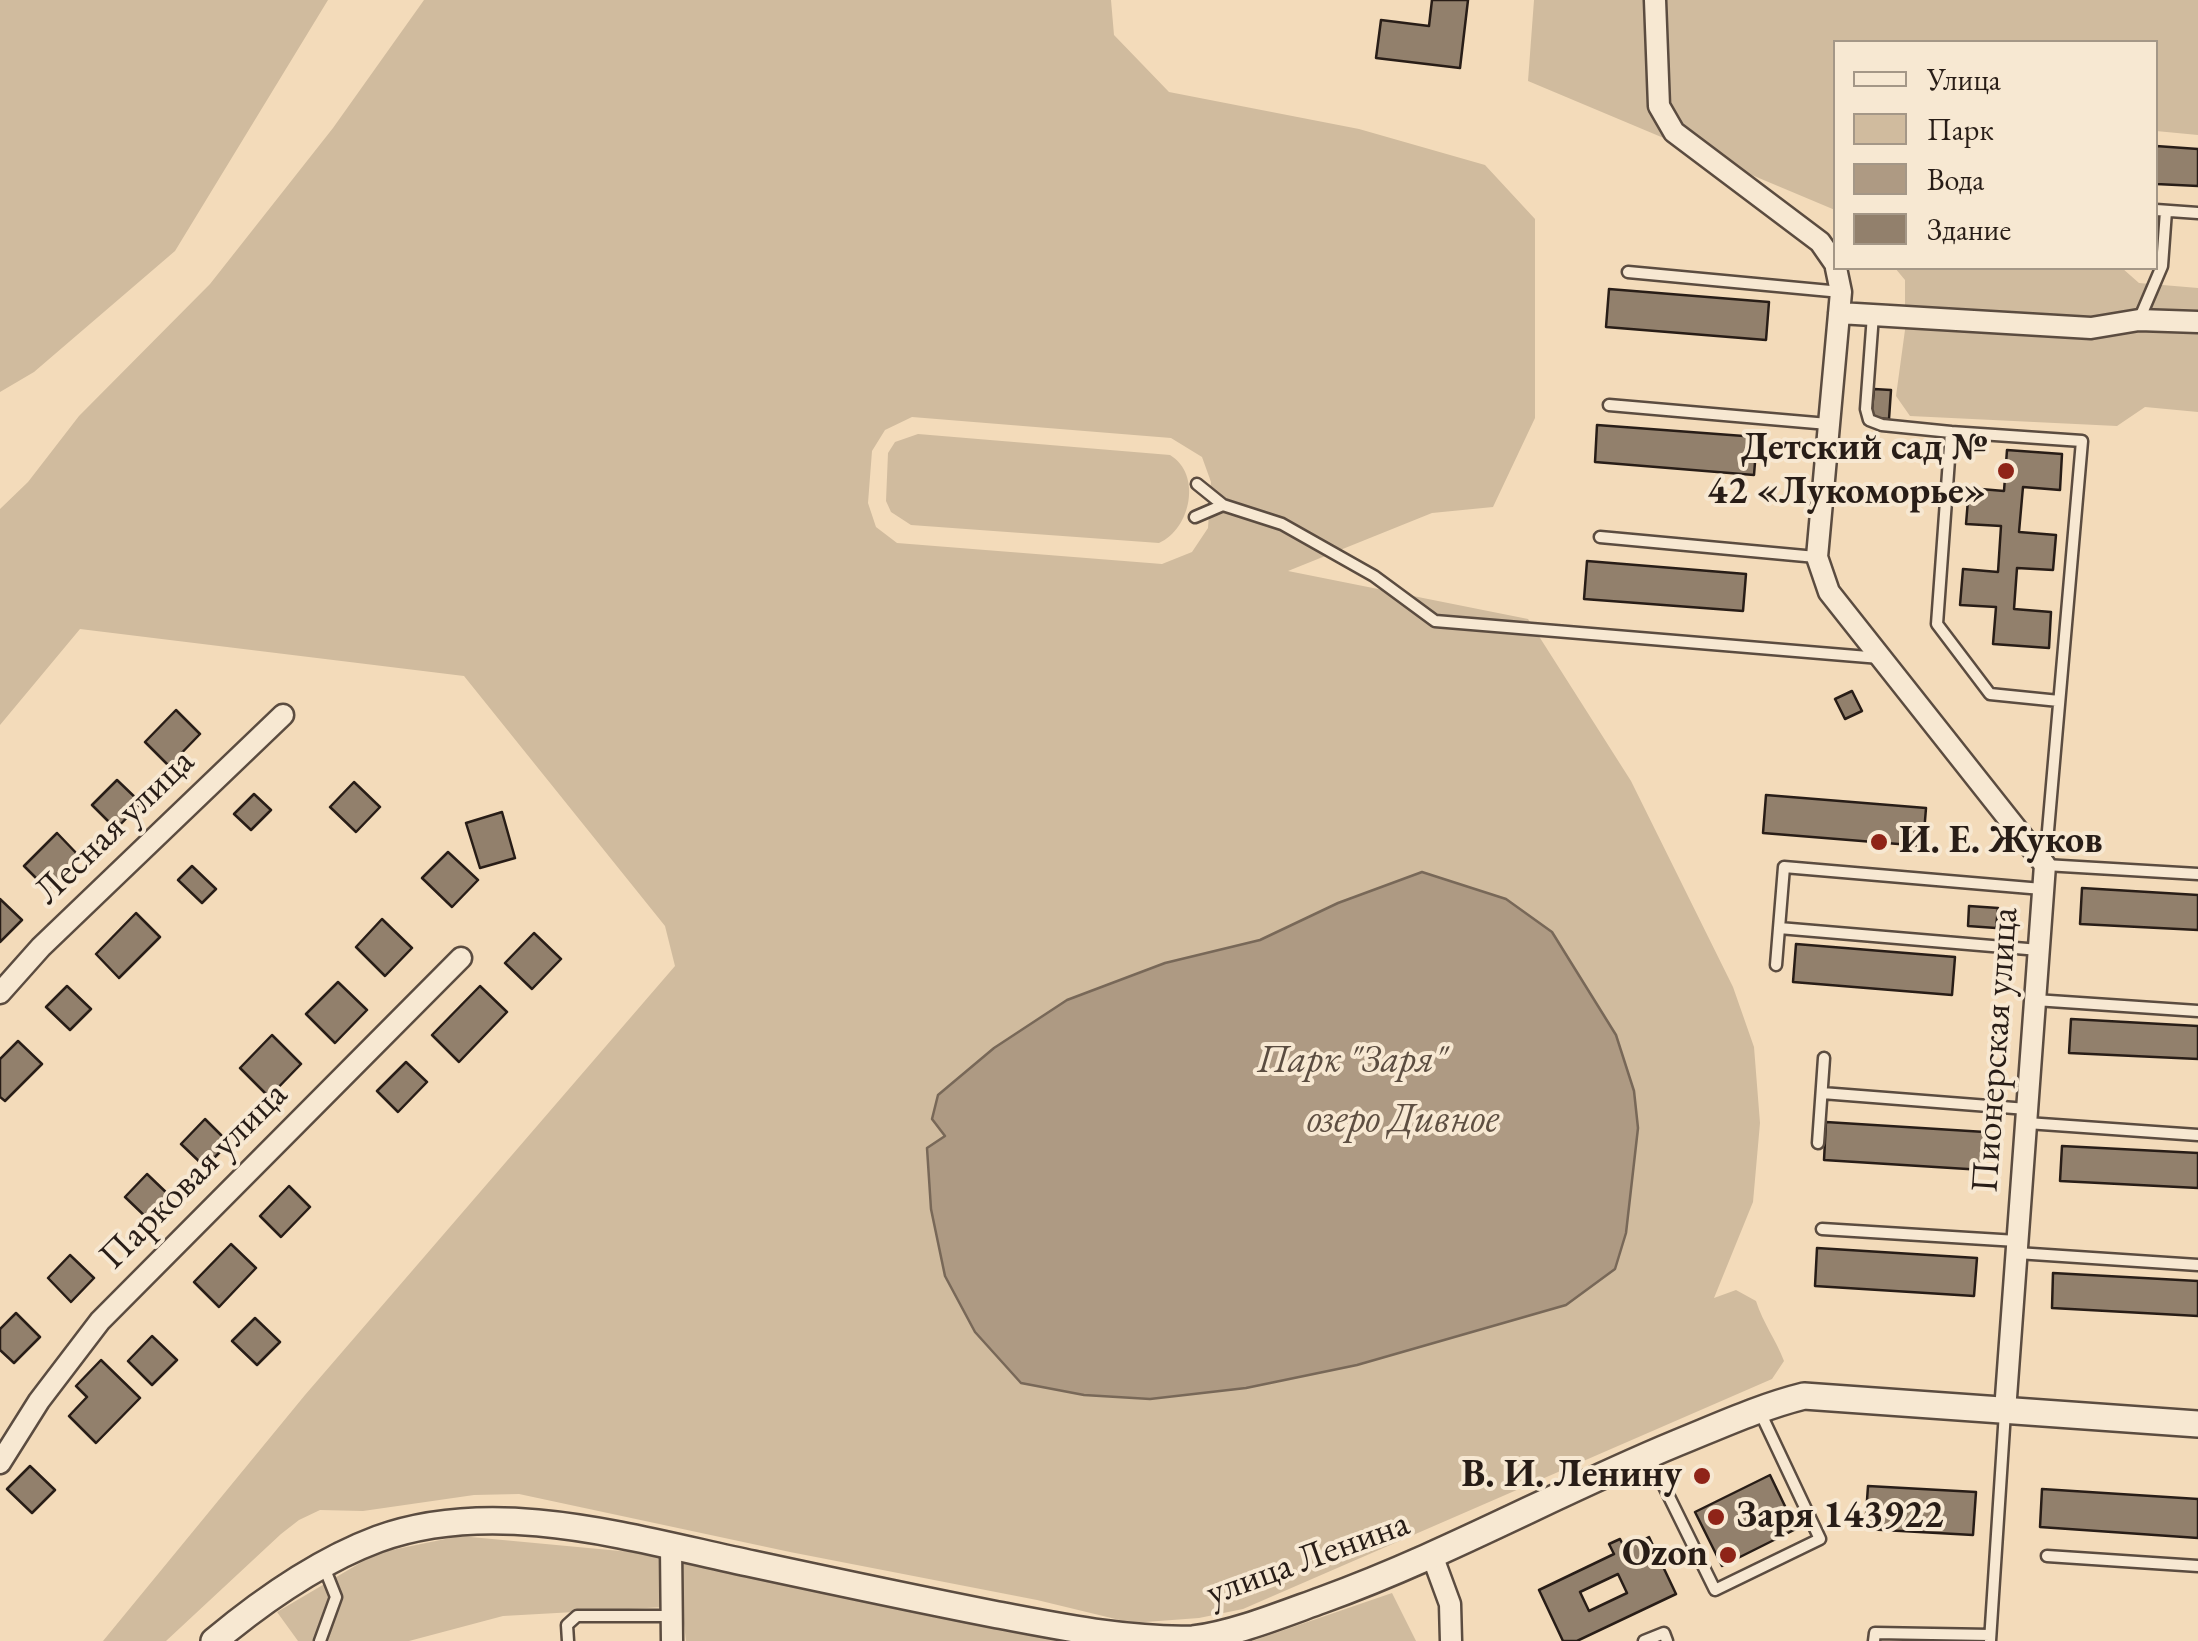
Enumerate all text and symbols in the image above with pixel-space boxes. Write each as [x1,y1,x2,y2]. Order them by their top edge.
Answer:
legend [1833,40,2158,270]
text: Улица [1927,60,2001,99]
text: Парк [1927,110,1994,149]
text: Вода [1927,160,1984,199]
text: Здание [1927,210,2011,249]
place label: Детский сад № 42 «Лукоморье» [1707,426,1986,516]
marker: Детский сад № 42 «Лукоморье» [1995,460,2017,482]
street label: Лесная улица [26,740,204,914]
place label: И. Е. Жуков [1899,819,2103,865]
marker: И. Е. Жуков [1868,831,1890,853]
street label: Пионерская улица [1963,906,2029,1194]
park label: Парк "Заря" [1257,1038,1447,1084]
street label: Парковая улица [90,1072,298,1280]
water label: озеро Дивное [1307,1096,1499,1144]
place label: В. И. Ленину [1461,1453,1682,1499]
marker: В. И. Ленину [1691,1465,1713,1487]
place label: Заря 143922 [1736,1494,1944,1540]
street label: улица Ленина [1200,1501,1416,1617]
marker: Заря 143922 [1705,1506,1727,1528]
place label: Ozon [1622,1532,1708,1578]
marker: Ozon [1717,1544,1739,1566]

